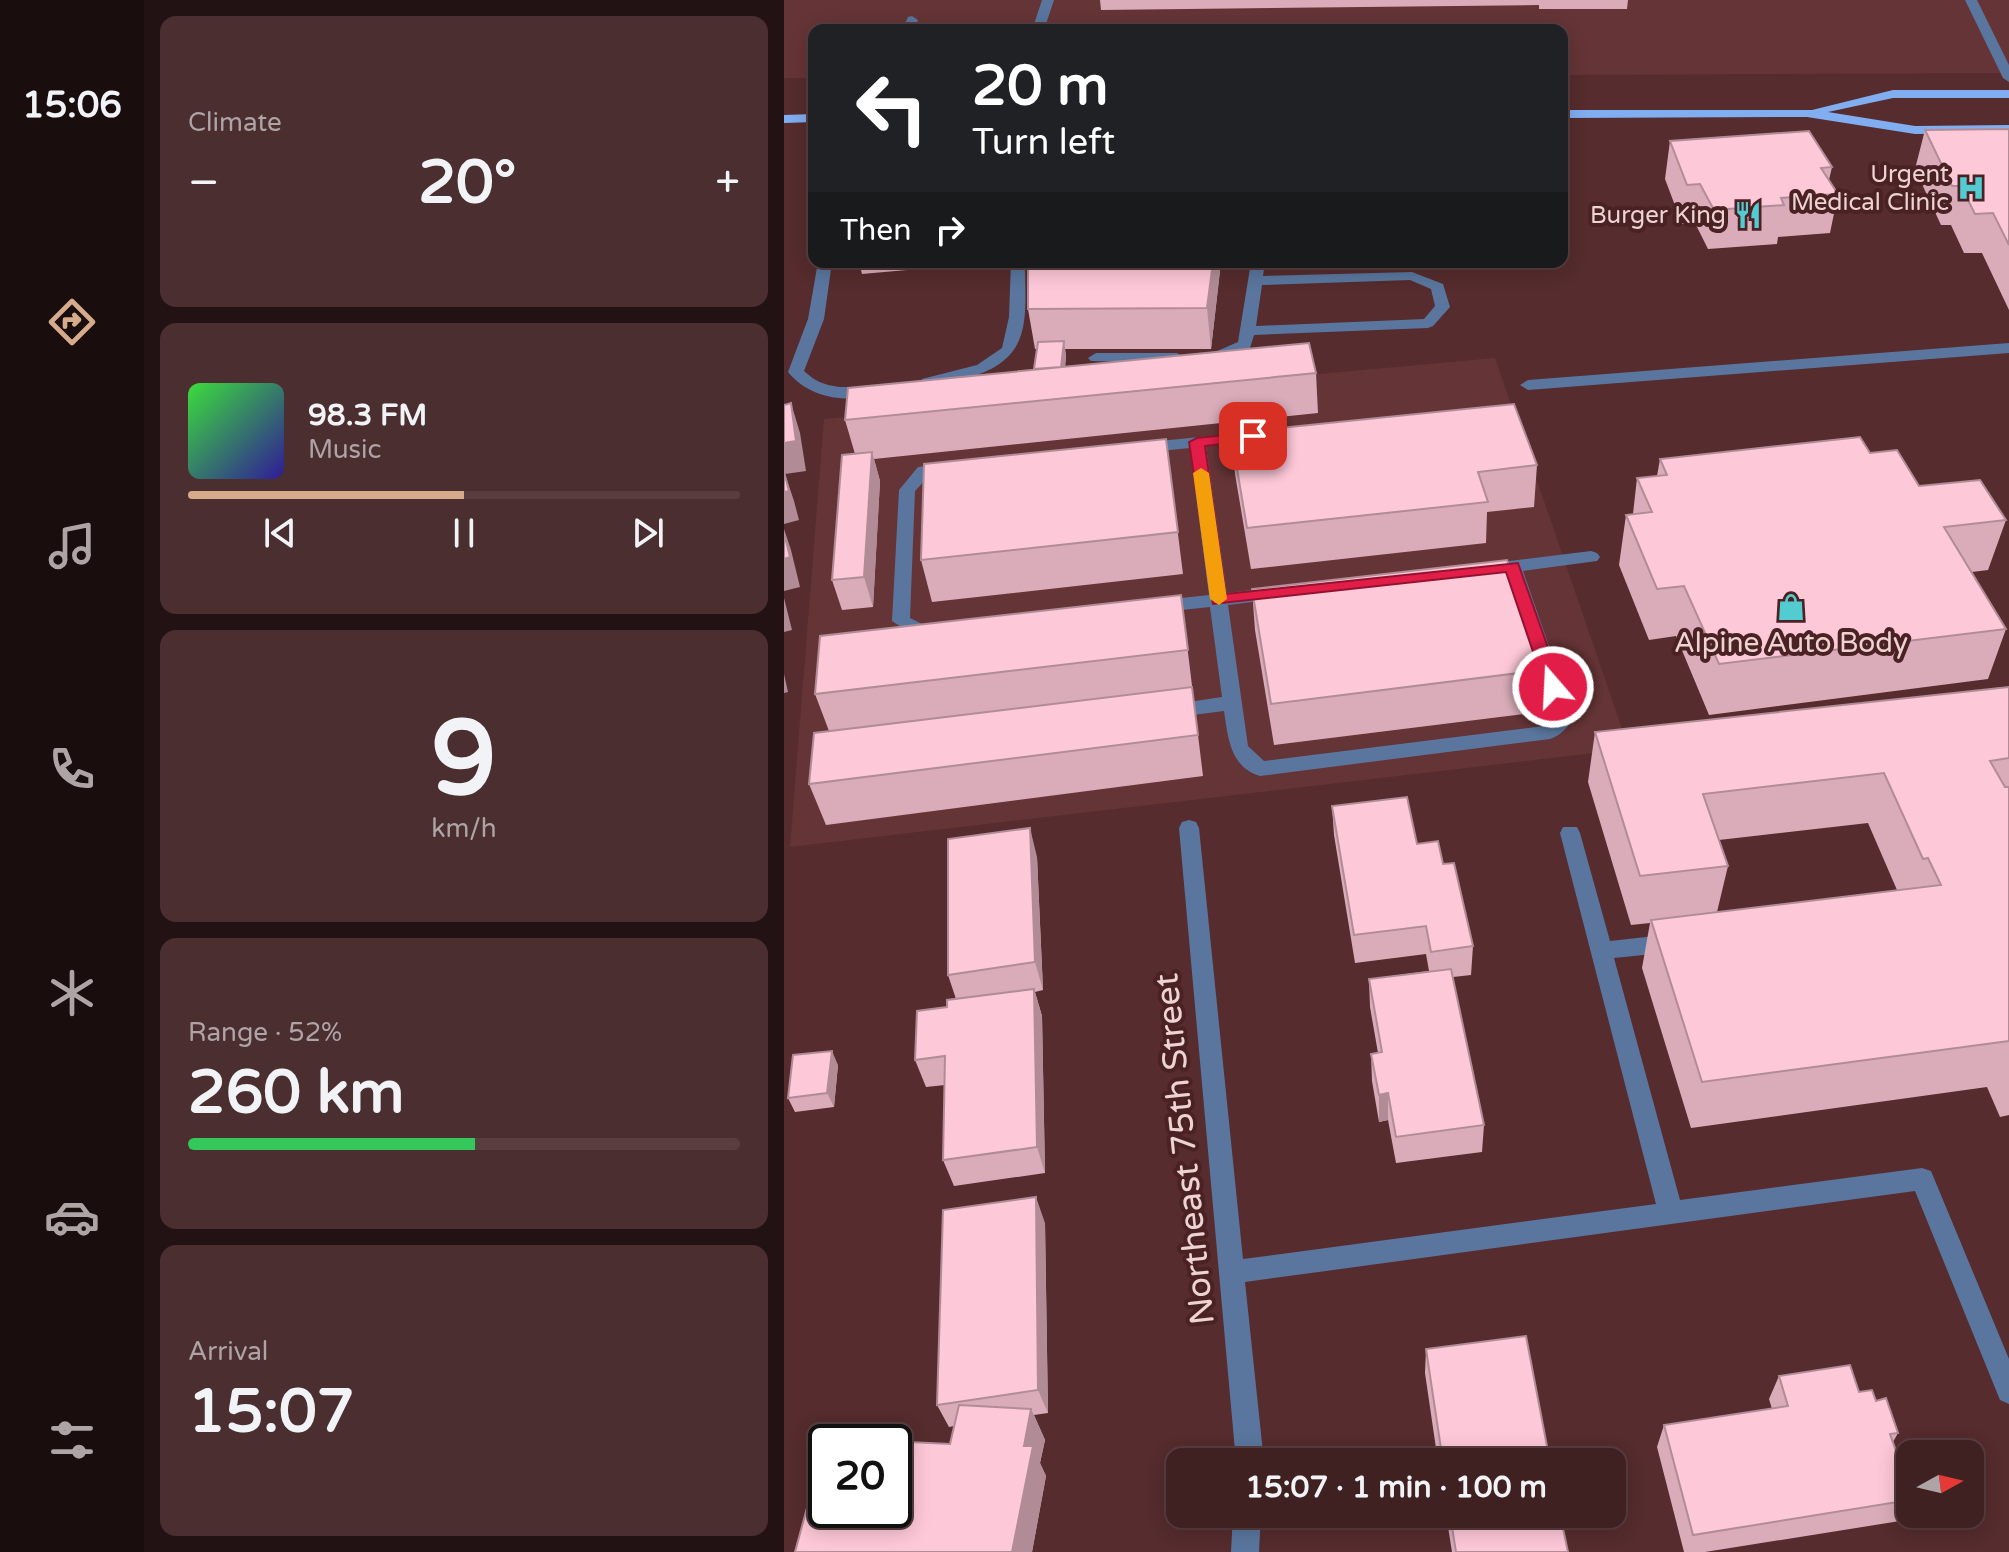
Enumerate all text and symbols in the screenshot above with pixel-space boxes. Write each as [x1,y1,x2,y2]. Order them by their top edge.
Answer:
text: 20 m [972,53,1108,120]
icon: left [840,56,944,160]
text: 15:06 [22,84,122,127]
text: Climate [188,107,282,138]
text: Turn left [972,121,1115,164]
text: 20° [418,147,516,219]
text: − [188,157,219,210]
text: + [715,157,740,210]
place label: Urgent Medical Clinic [1791,160,1949,217]
hospital icon: Urgent Medical Clinic [1956,173,1986,203]
restaurant icon: Burger King [1733,200,1763,230]
place label: Burger King [1590,201,1726,230]
icon: right [928,208,972,252]
text: Then [840,212,912,249]
icon: directions [44,294,100,350]
text: 98.3 FM [308,397,427,434]
pin [1219,402,1287,470]
icon: arrive [1231,414,1275,458]
text: Music [308,434,381,465]
icon: previous [258,511,302,555]
icon: pause [442,511,486,555]
icon: next [626,511,670,555]
icon: music [44,518,100,574]
shop icon: Alpine Auto Body [1776,592,1806,622]
place label: Alpine Auto Body [1674,626,1908,660]
position arrow [1511,645,1595,729]
text: 9 [431,698,497,823]
icon: phone [44,741,100,797]
text: km/h [431,813,497,844]
icon: climate [44,965,100,1021]
street label: Northeast 75th Street [1146,971,1224,1327]
text: Range · 52% [188,1017,342,1048]
text: 260 km [188,1057,404,1129]
icon: car [44,1189,100,1245]
text: Arrival [188,1336,268,1367]
text: 15:07 [188,1376,354,1448]
icon: filters [44,1412,100,1468]
speed limit sign: 20 [808,1424,912,1528]
north arrow [1896,1440,1984,1528]
map controls [1896,1440,1984,1528]
text: 15:07 · 1 min · 100 m [1245,1469,1547,1506]

